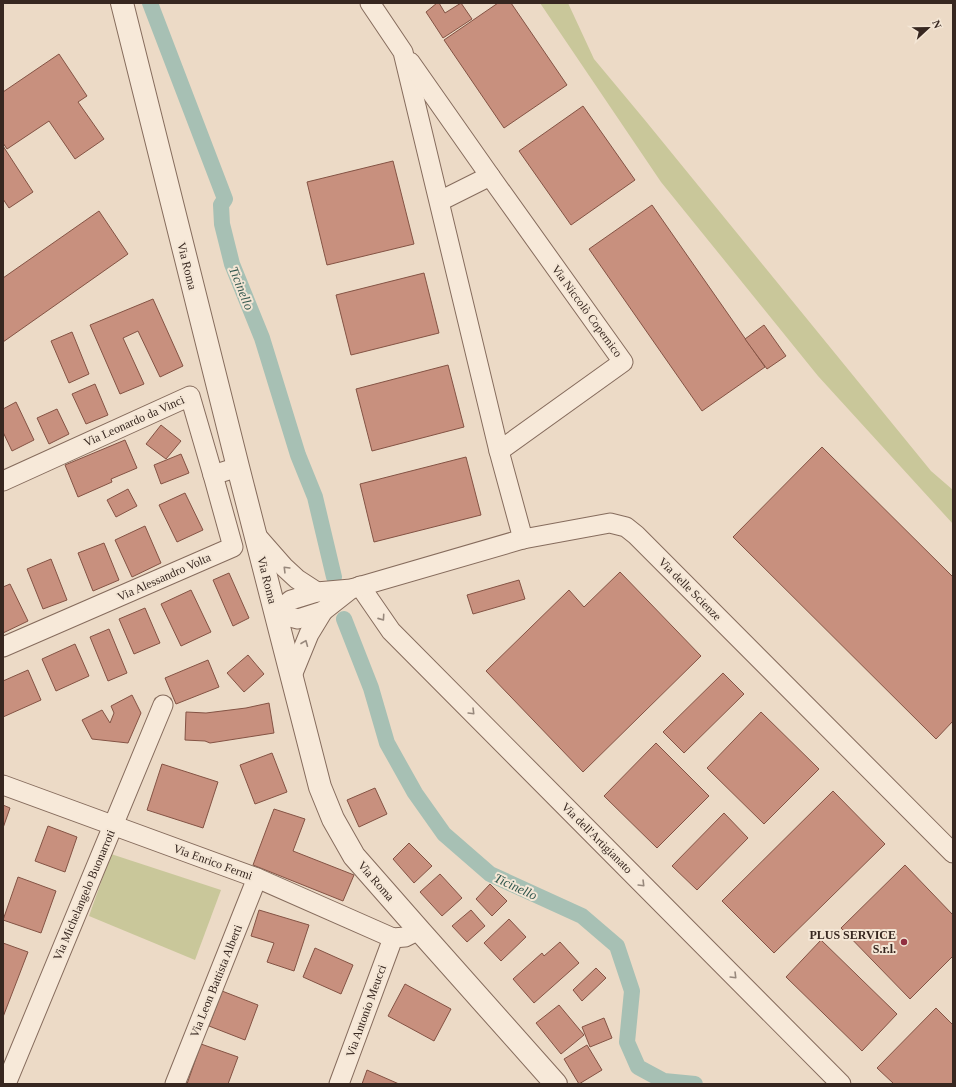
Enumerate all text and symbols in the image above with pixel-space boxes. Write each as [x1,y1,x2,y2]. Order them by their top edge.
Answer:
north arrow [908,8,948,48]
text: N [930,18,944,30]
street label: Via Roma [174,241,200,292]
street label: Via Niccolò Copernico [549,262,625,360]
water label: Ticinello [226,264,257,313]
street label: Via Leonardo da Vinci [82,392,187,449]
street label: Via Alessandro Volta [115,550,214,604]
street label: Via Roma [254,555,280,606]
street label: Via delle Scienze [656,555,724,623]
one-way arrow [283,566,291,574]
one-way arrow [377,613,384,620]
one-way arrow [300,640,308,648]
one-way arrow [467,707,475,715]
street label: Via dell'Artigianato [559,800,635,876]
street label: Via Michelangelo Buonarroti [50,827,118,962]
street label: Via Enrico Fermi [171,841,255,883]
street label: Via Roma [355,858,398,904]
water label: Ticinello [492,870,540,903]
one-way arrow [637,879,645,887]
street label: Via Leon Battista Alberti [187,922,245,1039]
place label: PLUS SERVICE S.r.l. [809,928,896,956]
marker: PLUS SERVICE S.r.l. [899,937,909,947]
street label: Via Antonio Meucci [343,962,389,1059]
one-way arrow [729,971,736,979]

